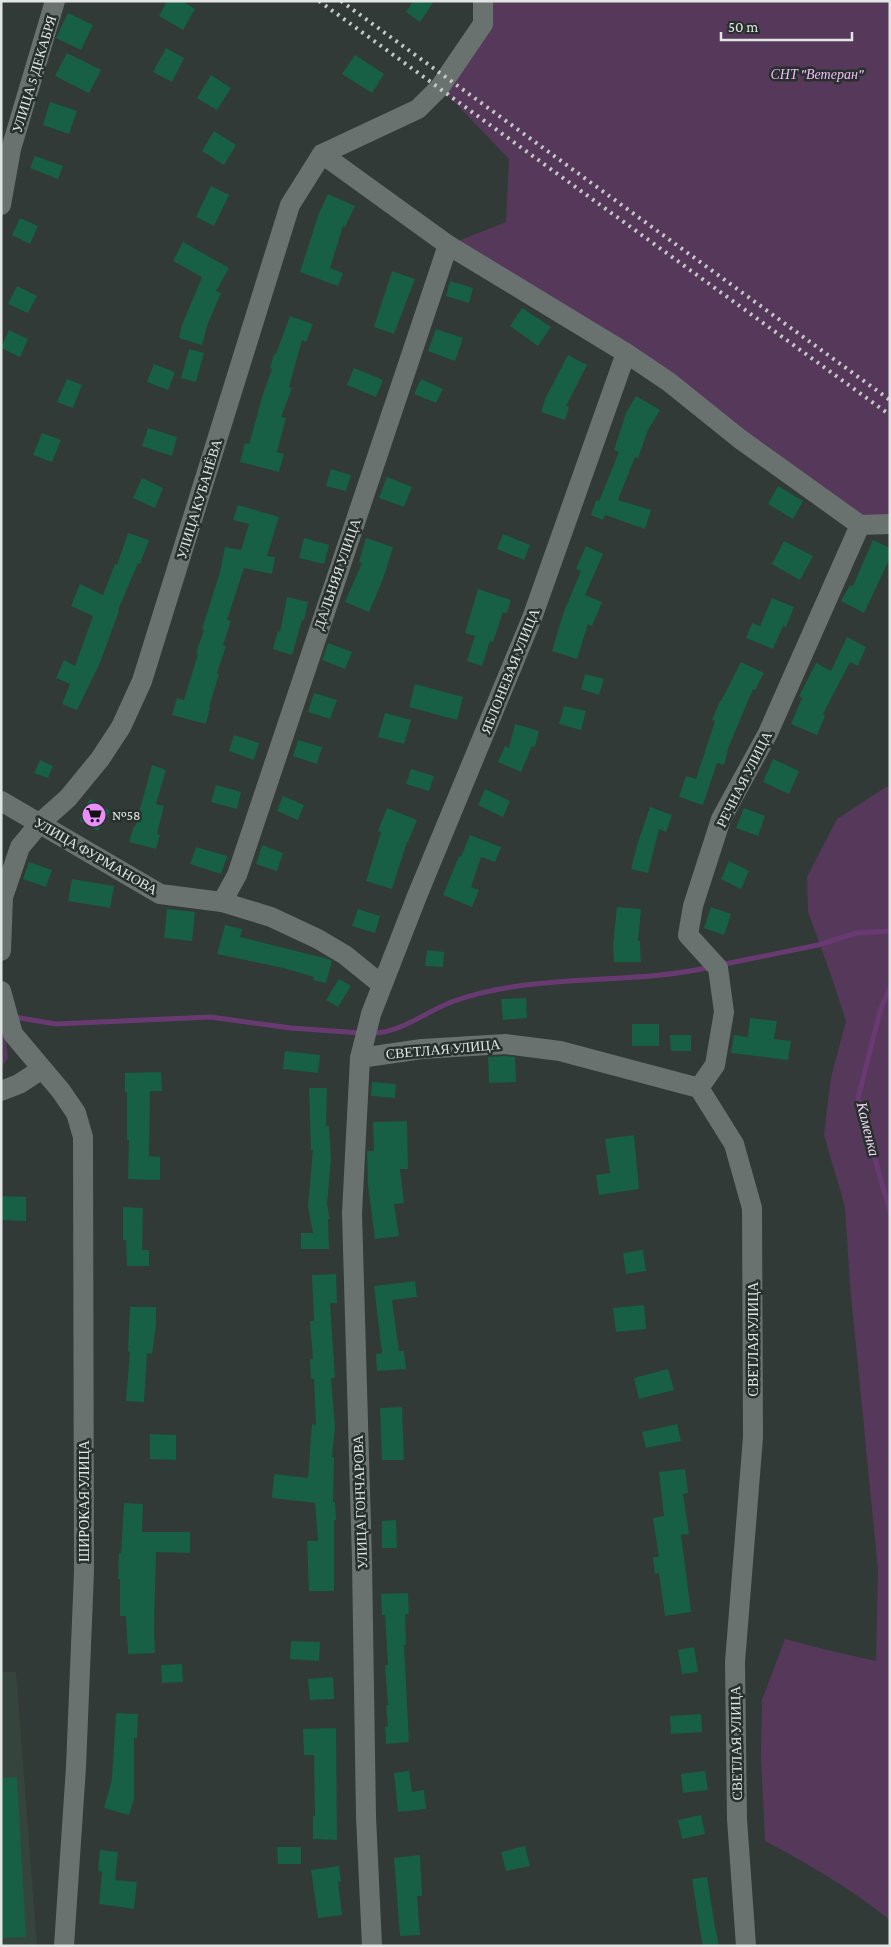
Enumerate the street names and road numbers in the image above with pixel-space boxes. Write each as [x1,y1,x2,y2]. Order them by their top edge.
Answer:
street label: УЛИЦА 5 ДЕКАБРЯ [9,13,59,135]
street label: УЛИЦА КУБАНЁВА [173,436,225,561]
street label: ДАЛЬНЯЯ УЛИЦА [310,515,364,632]
street label: ЯБЛОНЕВАЯ УЛИЦА [477,605,543,736]
street label: РЕЧНАЯ УЛИЦА [713,727,776,830]
street label: УЛИЦА ФУРМАНОВА [31,814,161,898]
street label: СВЕТЛАЯ УЛИЦА [385,1036,502,1062]
street label: СВЕТЛАЯ УЛИЦА [745,1281,761,1396]
street label: УЛИЦА ГОНЧАРОВА [350,1434,370,1570]
street label: ШИРОКАЯ УЛИЦА [76,1439,92,1562]
street label: СВЕТЛАЯ УЛИЦА [727,1685,745,1801]

